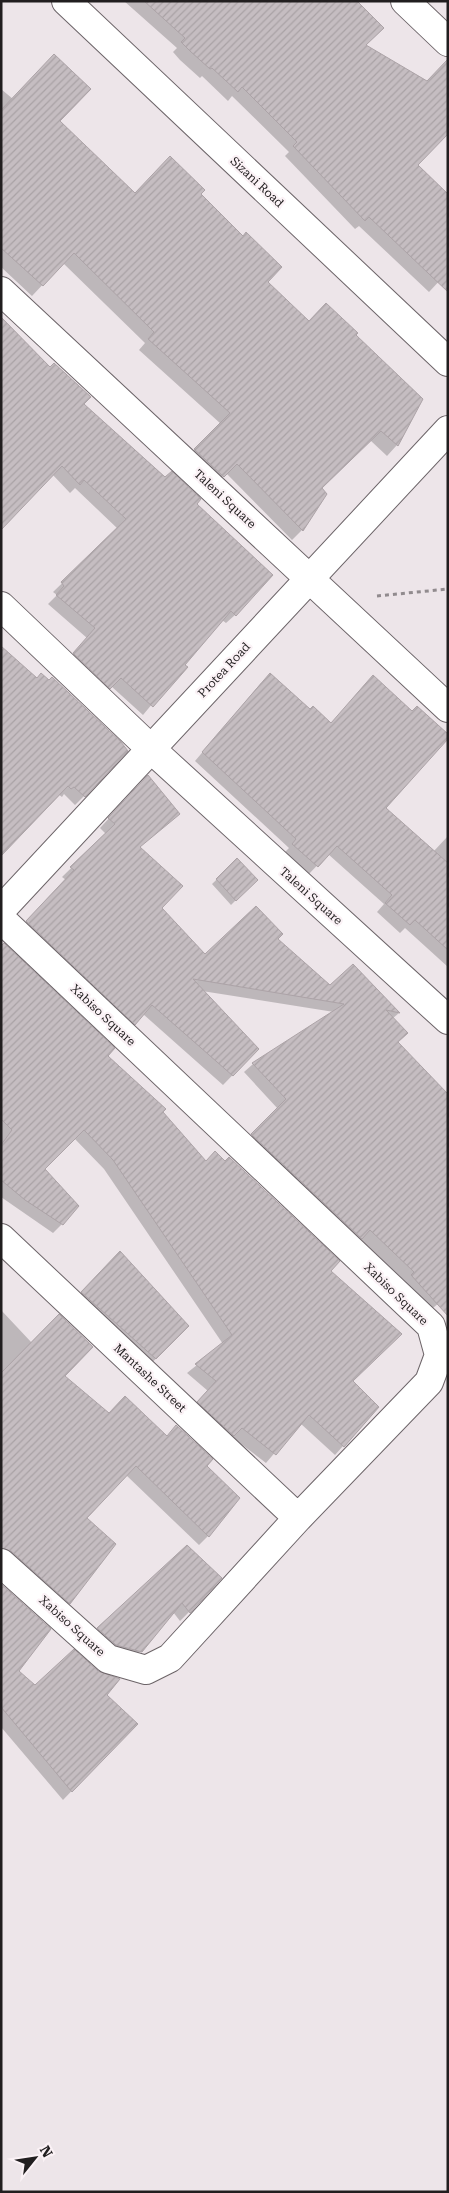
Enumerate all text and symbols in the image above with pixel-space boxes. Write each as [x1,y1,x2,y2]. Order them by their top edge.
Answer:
street label: Sizani Road [228,154,287,210]
street label: Taleni Square [191,467,259,531]
street label: Protea Road [195,639,253,700]
street label: Taleni Square [277,864,345,928]
street label: Xabiso Square [68,981,139,1049]
street label: Xabiso Square [361,1260,431,1328]
street label: Mantashe Street [111,1341,190,1416]
street label: Xabiso Square [36,1593,108,1659]
north arrow [10,2133,60,2183]
text: N [37,2143,56,2160]

